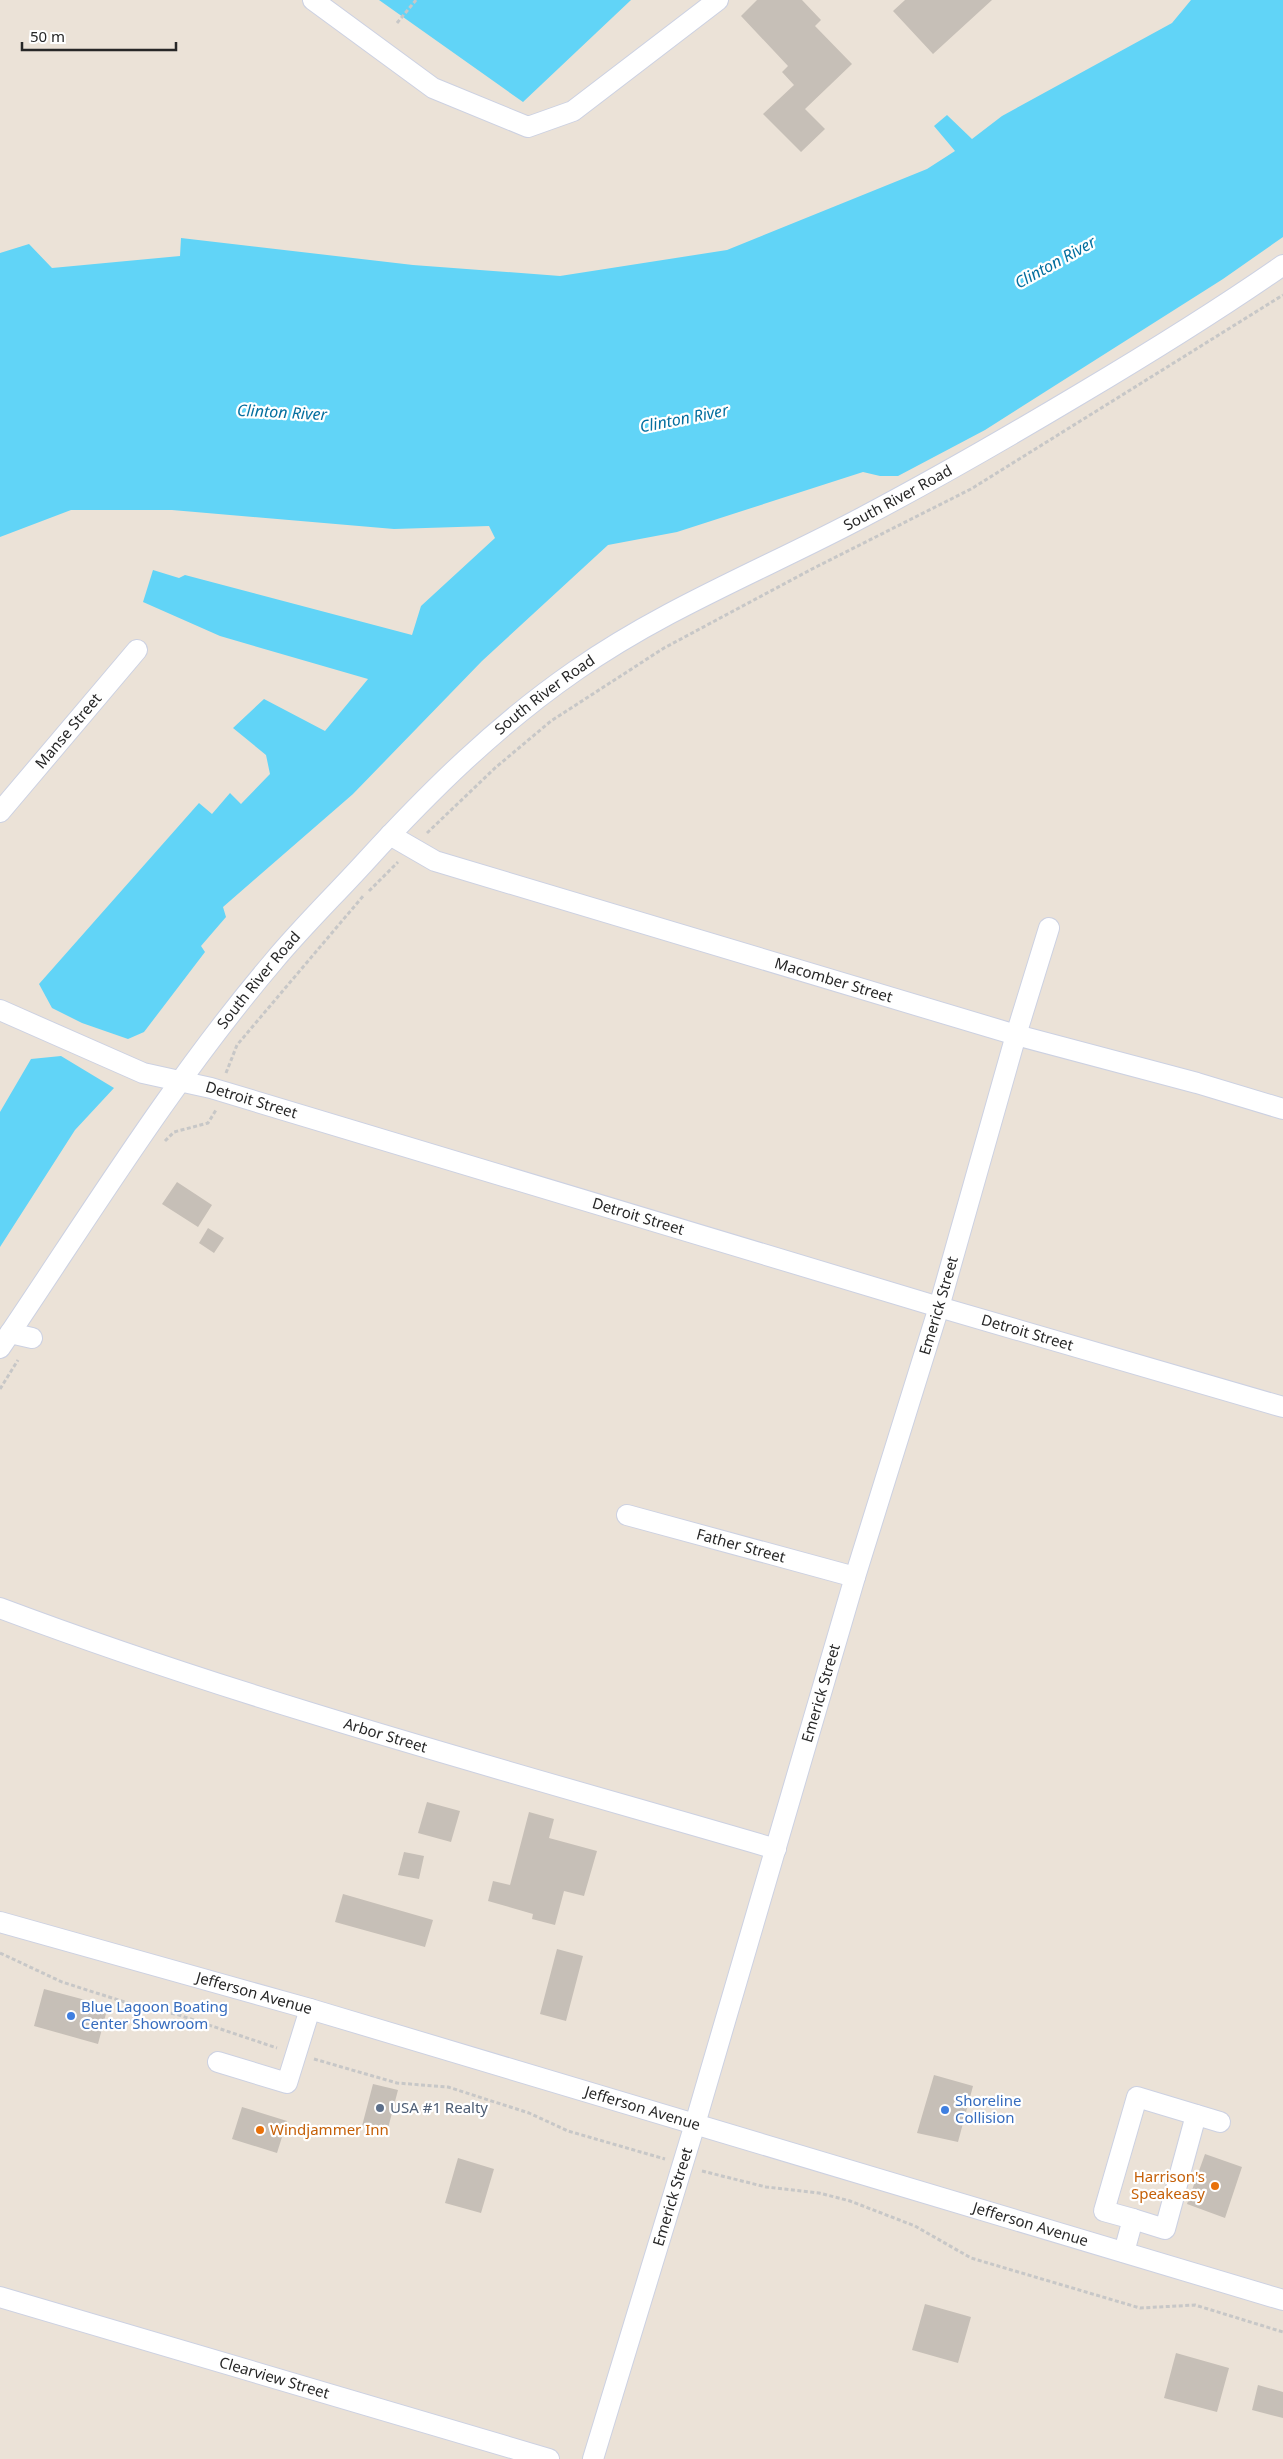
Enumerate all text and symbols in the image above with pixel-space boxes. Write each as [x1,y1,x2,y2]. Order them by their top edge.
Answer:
scale bar [22,20,176,52]
text: 50 m [30,26,65,46]
water label: Clinton River [1010,230,1100,293]
water label: Clinton River [237,399,328,425]
water label: Clinton River [638,399,731,437]
street label: South River Road [840,460,955,535]
street label: South River Road [490,650,598,738]
street label: Manse Street [30,688,106,772]
street label: South River Road [212,927,304,1032]
street label: Macomber Street [772,952,896,1007]
street label: Detroit Street [203,1076,301,1123]
street label: Detroit Street [590,1192,687,1239]
street label: Emerick Street [914,1253,962,1357]
street label: Detroit Street [979,1309,1076,1355]
street label: Father Street [694,1523,788,1567]
street label: Emerick Street [796,1641,844,1745]
street label: Arbor Street [341,1713,430,1757]
street label: Jefferson Avenue [192,1966,315,2018]
place label: Blue Lagoon Boating Center Showroom [81,1996,228,2033]
marker: Blue Lagoon Boating Center Showroom [65,2010,77,2022]
street label: Jefferson Avenue [581,2080,703,2134]
place label: Shoreline Collision [955,2090,1021,2127]
place label: USA #1 Realty [390,2097,488,2117]
marker: USA #1 Realty [374,2102,386,2114]
marker: Shoreline Collision [939,2104,951,2116]
place label: Windjammer Inn [270,2119,389,2139]
marker: Windjammer Inn [254,2124,266,2136]
street label: Emerick Street [647,2144,696,2248]
place label: Harrison's Speakeasy [1131,2166,1205,2203]
marker: Harrison's Speakeasy [1209,2180,1221,2192]
street label: Jefferson Avenue [969,2196,1091,2250]
street label: Clearview Street [217,2351,333,2403]

